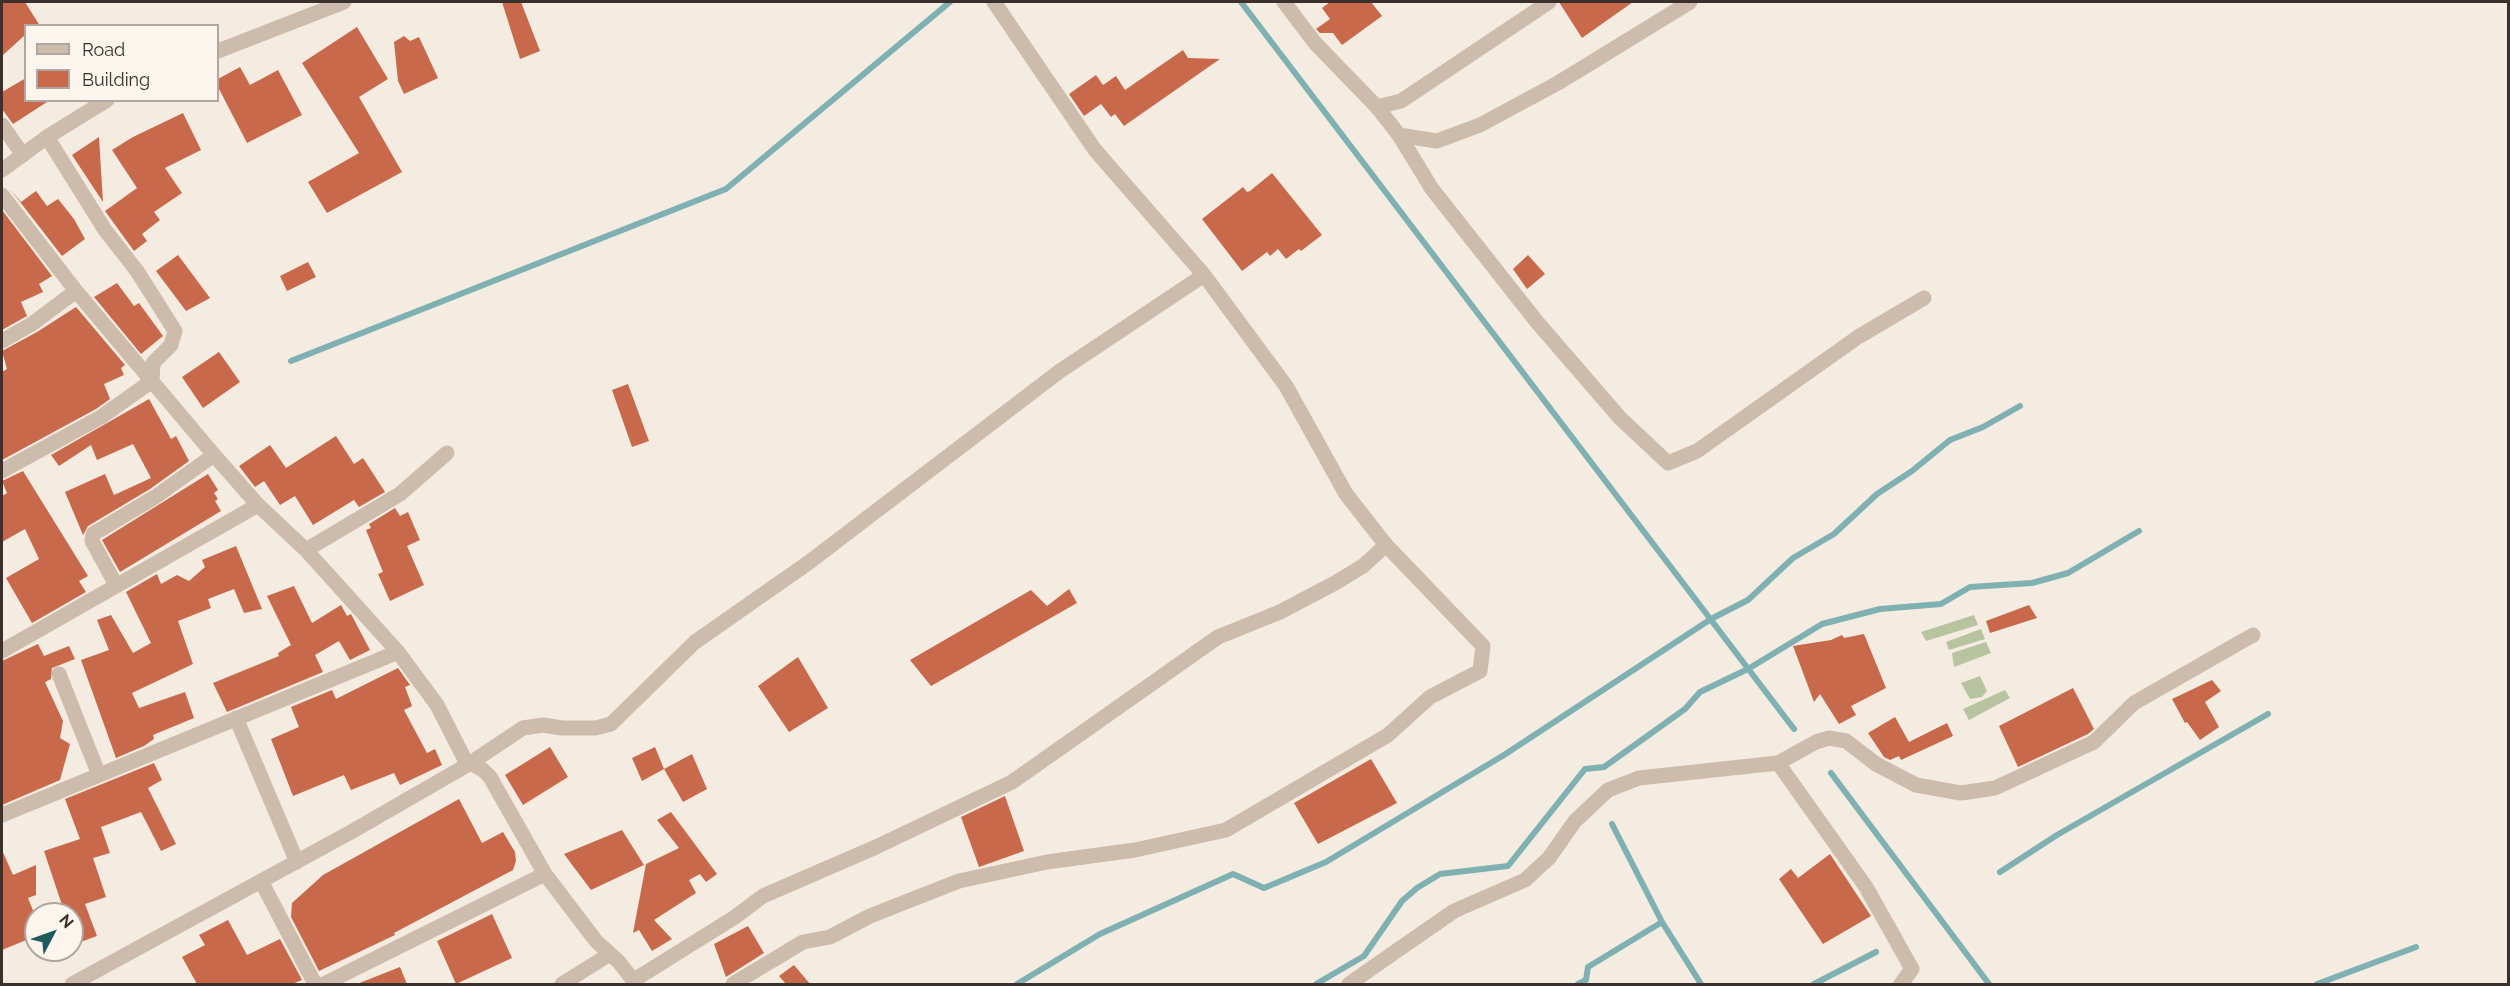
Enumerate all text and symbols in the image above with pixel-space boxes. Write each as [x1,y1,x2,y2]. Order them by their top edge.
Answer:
legend [24,24,219,102]
text: Road [82,39,125,60]
text: Building [82,69,150,90]
north arrow [24,902,84,962]
text: N [55,910,78,932]

